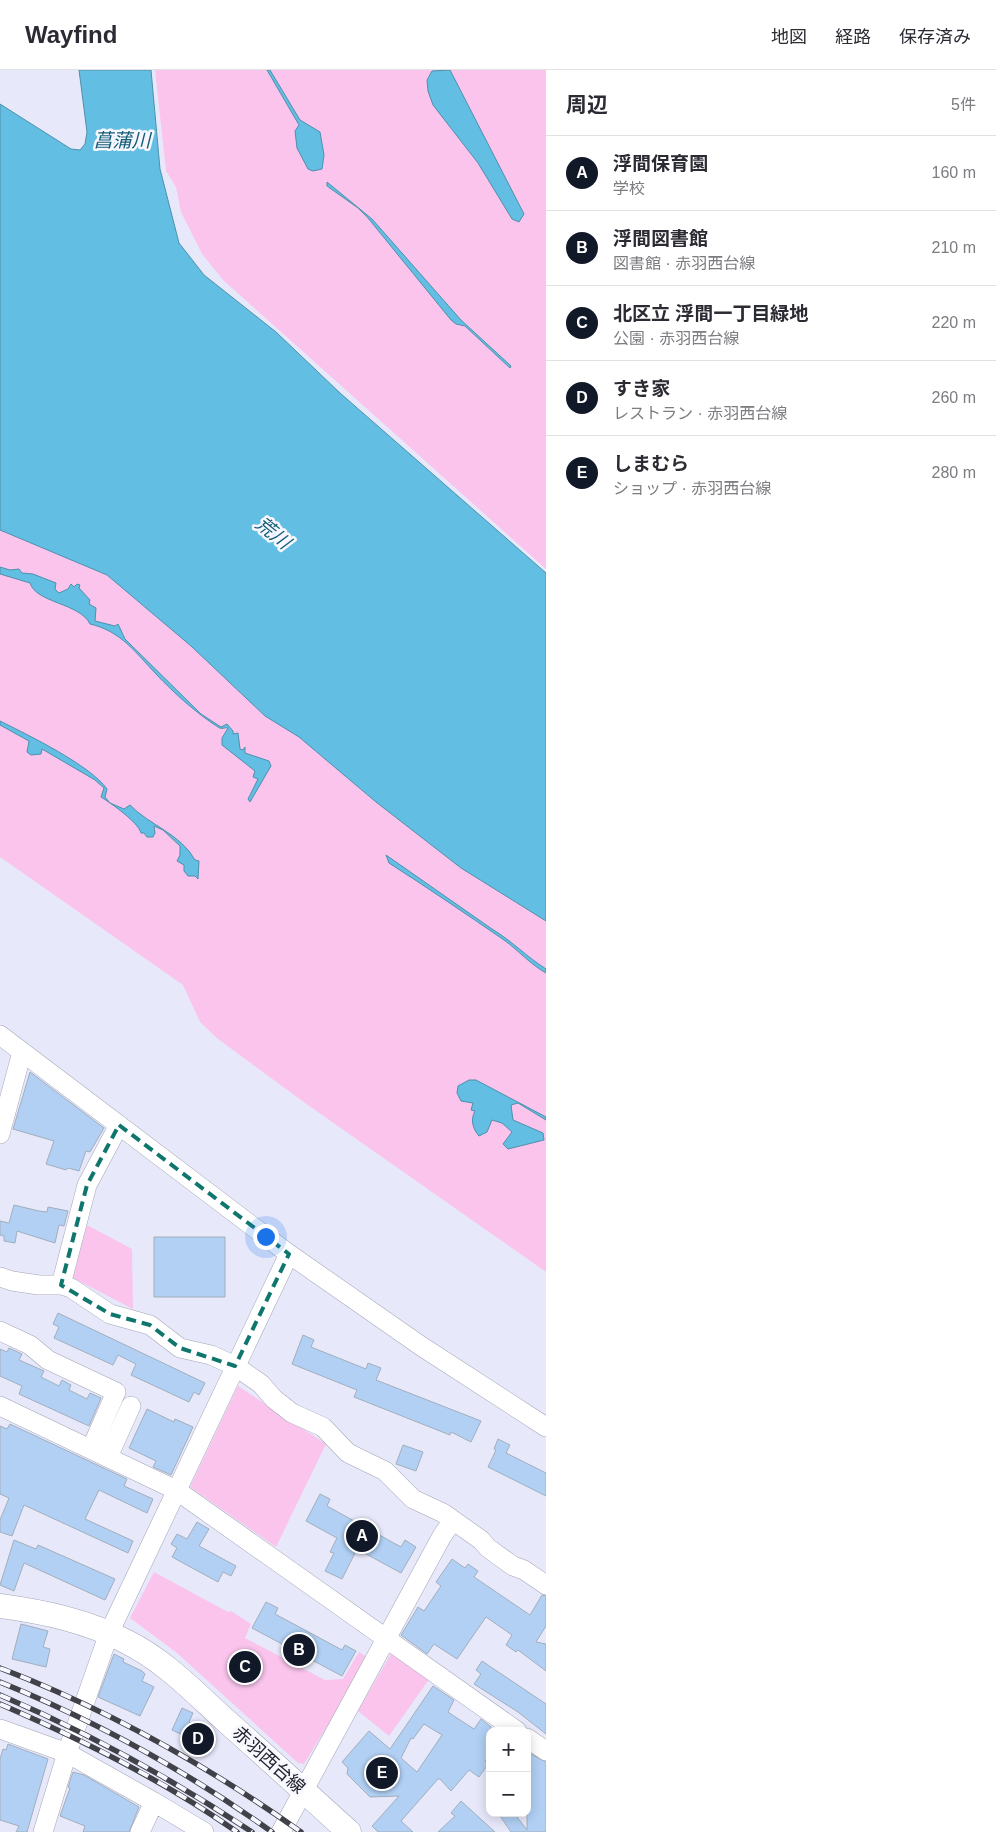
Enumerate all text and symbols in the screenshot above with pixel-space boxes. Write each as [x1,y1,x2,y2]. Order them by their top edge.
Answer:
text: Wayfind [25,21,117,48]
text: 地図 [771,27,807,47]
text: 経路 [835,27,871,47]
text: 保存済み [899,27,971,47]
text: 周辺 [566,93,608,116]
text: 5件 [951,96,976,113]
water label: 菖蒲川 [93,130,152,151]
text: 浮間保育園 [613,153,708,174]
text: A [576,164,588,181]
text: 160 m [932,164,976,181]
text: 学校 [613,180,645,197]
text: 浮間図書館 [613,228,708,249]
text: B [576,239,588,256]
text: 210 m [932,239,976,256]
text: 図書館 · 赤羽西台線 [613,255,755,272]
text: 北区立 浮間一丁目緑地 [613,303,808,324]
text: C [576,314,588,331]
text: 220 m [932,314,976,331]
text: 公園 · 赤羽西台線 [613,330,739,347]
text: すき家 [613,378,670,399]
text: D [576,389,588,406]
text: 260 m [932,389,976,406]
text: レストラン · 赤羽西台線 [613,405,787,422]
text: しまむら [613,453,689,474]
text: E [577,464,587,481]
text: 280 m [932,464,976,481]
text: ショップ · 赤羽西台線 [613,480,771,497]
water label: 荒川 [252,513,296,554]
your location [253,1224,279,1250]
pin: A [346,1517,378,1555]
pin: B [283,1631,315,1669]
pin: C [229,1648,261,1686]
pin: D [182,1720,214,1758]
street label: 赤羽西台線 [229,1722,309,1798]
map controls [486,1727,531,1817]
button: + [486,1727,531,1772]
pin: E [366,1754,398,1792]
button: − [486,1772,531,1817]

